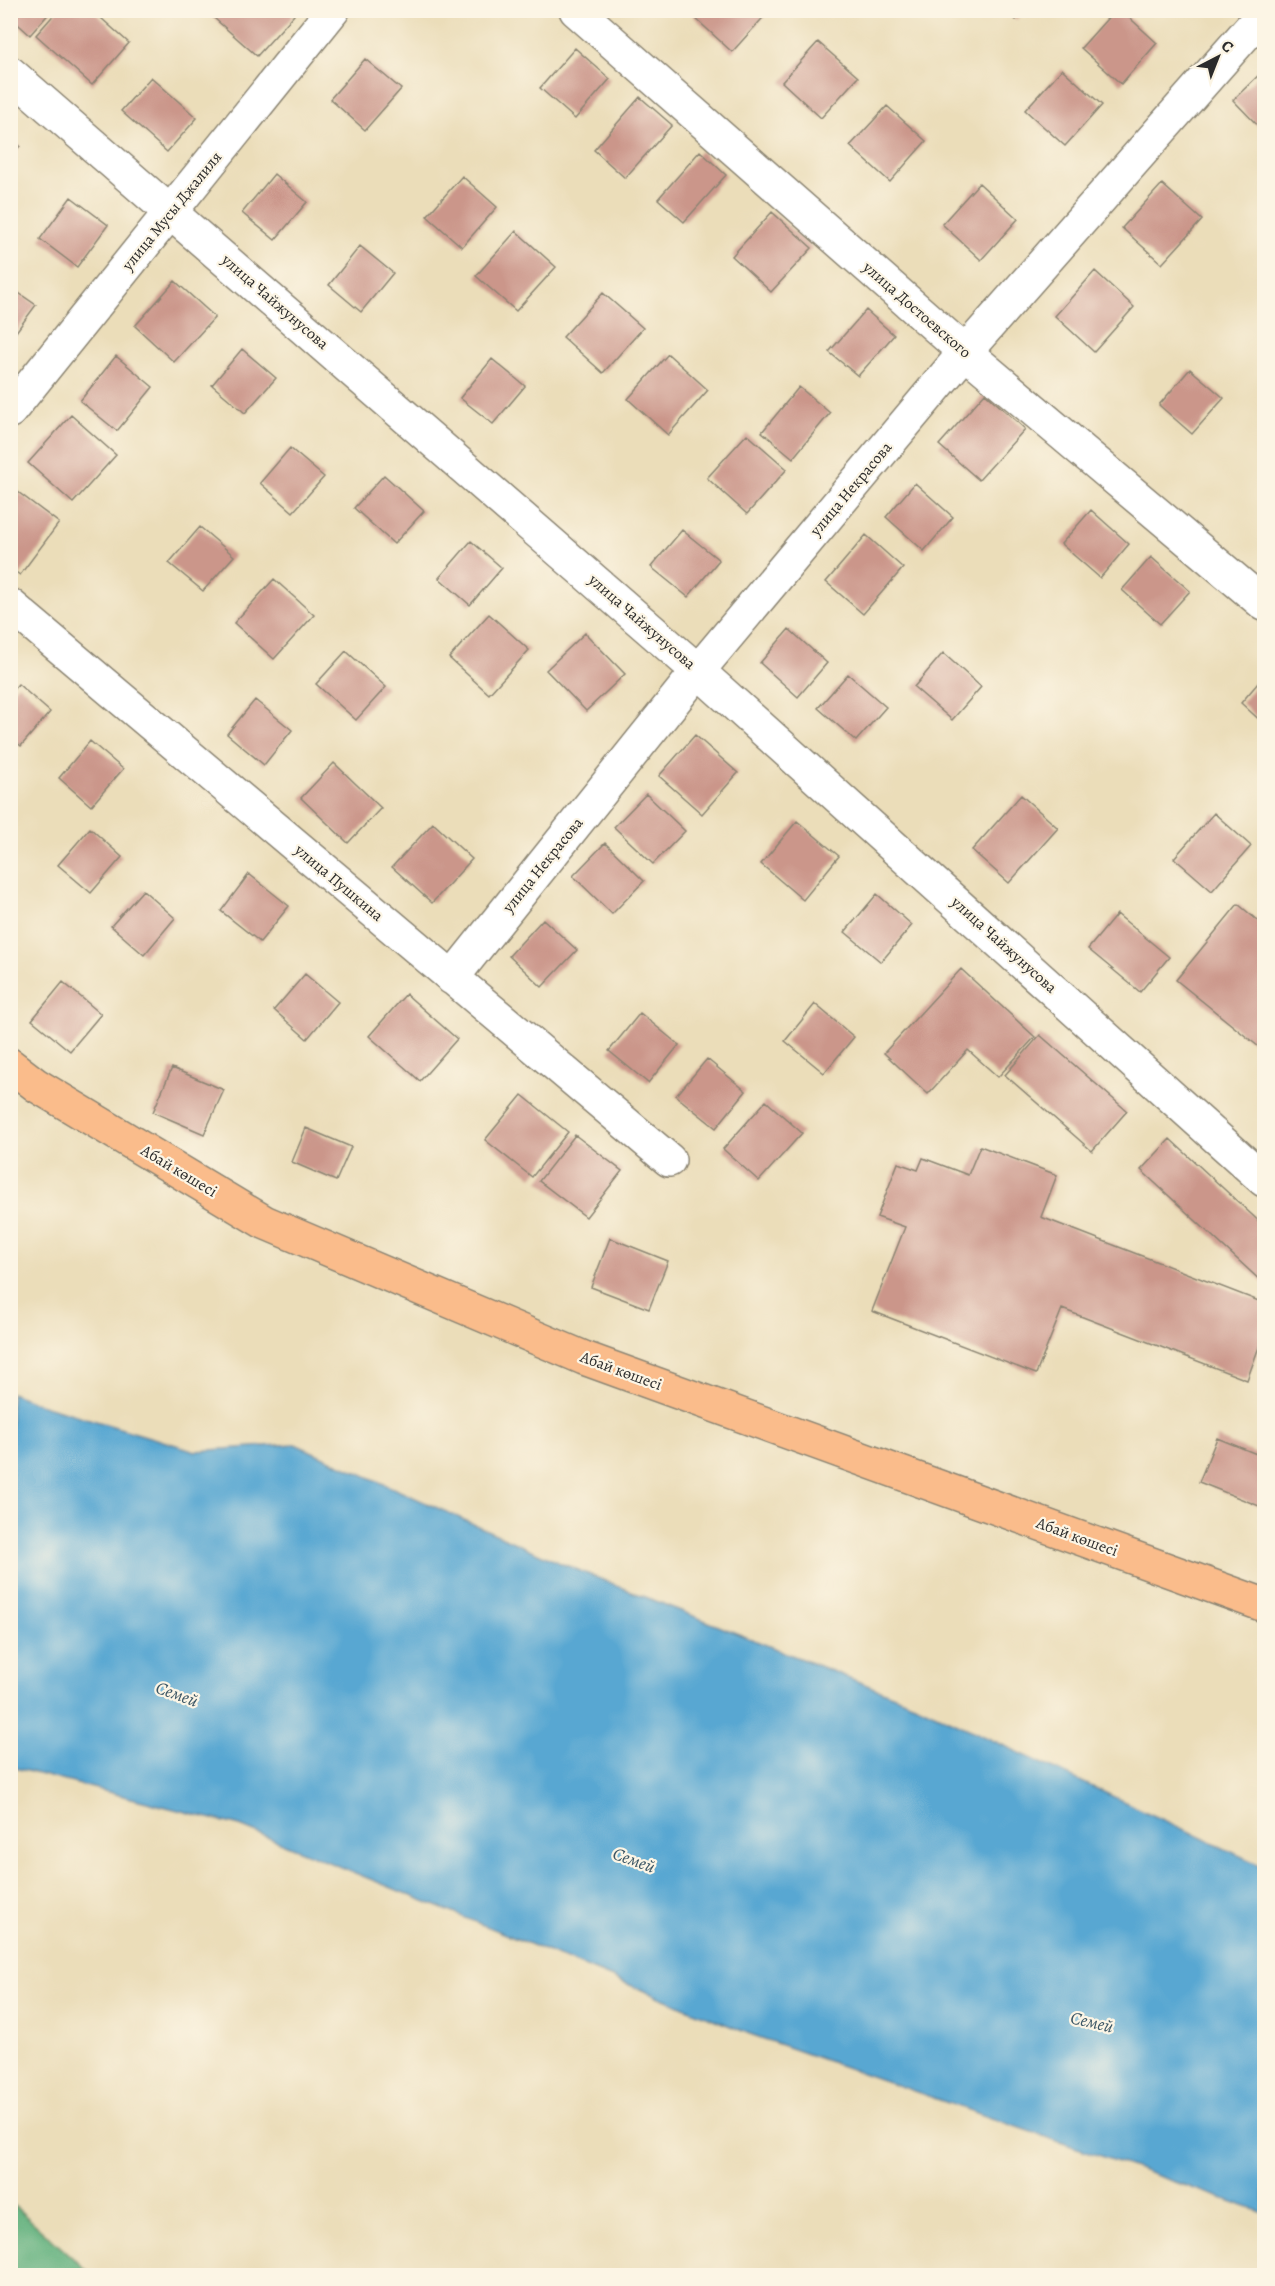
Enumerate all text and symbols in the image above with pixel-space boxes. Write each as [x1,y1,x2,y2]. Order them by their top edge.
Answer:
north arrow [1188,27,1248,87]
text: С [1216,35,1238,58]
street label: улица Мусы Джалиля [116,147,227,276]
street label: улица Чайжунусова [216,249,334,355]
street label: улица Достоевского [857,256,976,363]
street label: улица Некрасова [804,437,897,542]
street label: улица Чайжунусова [583,569,701,675]
street label: улица Некрасова [497,812,589,918]
street label: улица Пушкина [289,839,389,927]
street label: улица Чайжунусова [946,891,1062,999]
street label: Абай көшесі [136,1139,221,1202]
street label: Абай көшесі [576,1346,665,1396]
street label: Абай көшесі [1032,1512,1121,1562]
water label: Семей [152,1675,202,1713]
water label: Семей [609,1841,659,1879]
water label: Семей [1068,2005,1116,2039]

